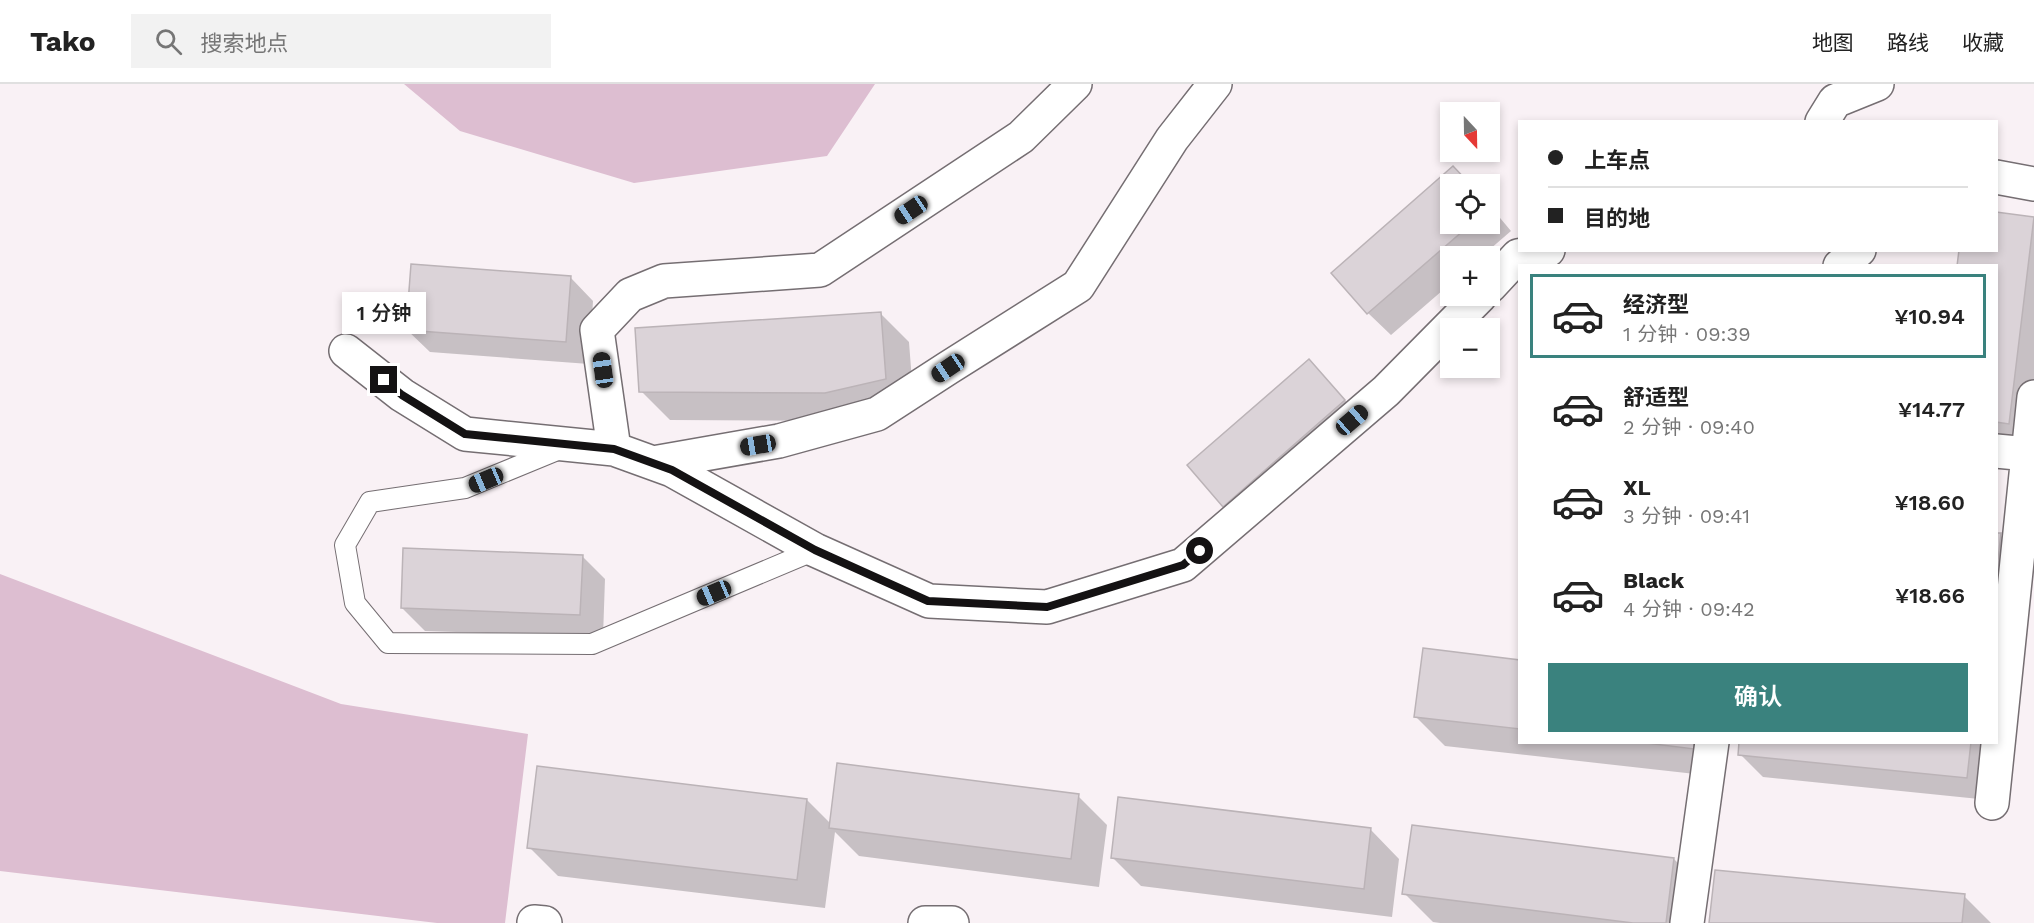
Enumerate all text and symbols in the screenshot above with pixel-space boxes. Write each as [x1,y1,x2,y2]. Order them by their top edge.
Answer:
search box [131,14,551,68]
text: Tako [30,25,95,58]
icon: search [152,25,185,58]
text: 地图 [1812,30,1854,55]
text: 路线 [1887,30,1929,55]
text: 收藏 [1962,30,2004,55]
text: 搜索地点 [200,31,288,56]
north arrow [1440,102,1500,162]
map controls [1440,102,1500,378]
text: 上车点 [1584,148,1650,173]
button: locate [1440,174,1500,234]
car [891,192,931,228]
text: 目的地 [1584,206,1650,231]
button: + [1440,246,1500,306]
icon: car [1551,289,1605,343]
text: 经济型 [1623,292,1689,317]
callout: 1 分钟 [342,293,426,335]
text: 1 分钟 [357,301,411,325]
text: ¥10.94 [1894,304,1965,329]
button: − [1440,318,1500,378]
text: 1 分钟 · 09:39 [1623,322,1750,346]
car [928,350,968,386]
car [592,351,614,389]
route end [370,366,397,393]
icon: car [1551,382,1605,436]
text: 舒适型 [1623,385,1689,410]
text: ¥14.77 [1898,397,1965,422]
car [1333,401,1371,439]
text: 2 分钟 · 09:40 [1623,415,1755,439]
car [739,433,777,457]
car [466,465,506,495]
icon: car [1551,475,1605,529]
text: XL [1623,475,1651,500]
text: ¥18.60 [1894,490,1965,515]
text: 3 分钟 · 09:41 [1623,504,1750,528]
route start [1186,537,1213,564]
icon: car [1551,568,1605,622]
text: Black [1623,568,1684,593]
car [694,578,734,608]
text: ¥18.66 [1895,583,1965,608]
text: 4 分钟 · 09:42 [1623,597,1755,621]
button: 确认 [1548,663,1968,732]

